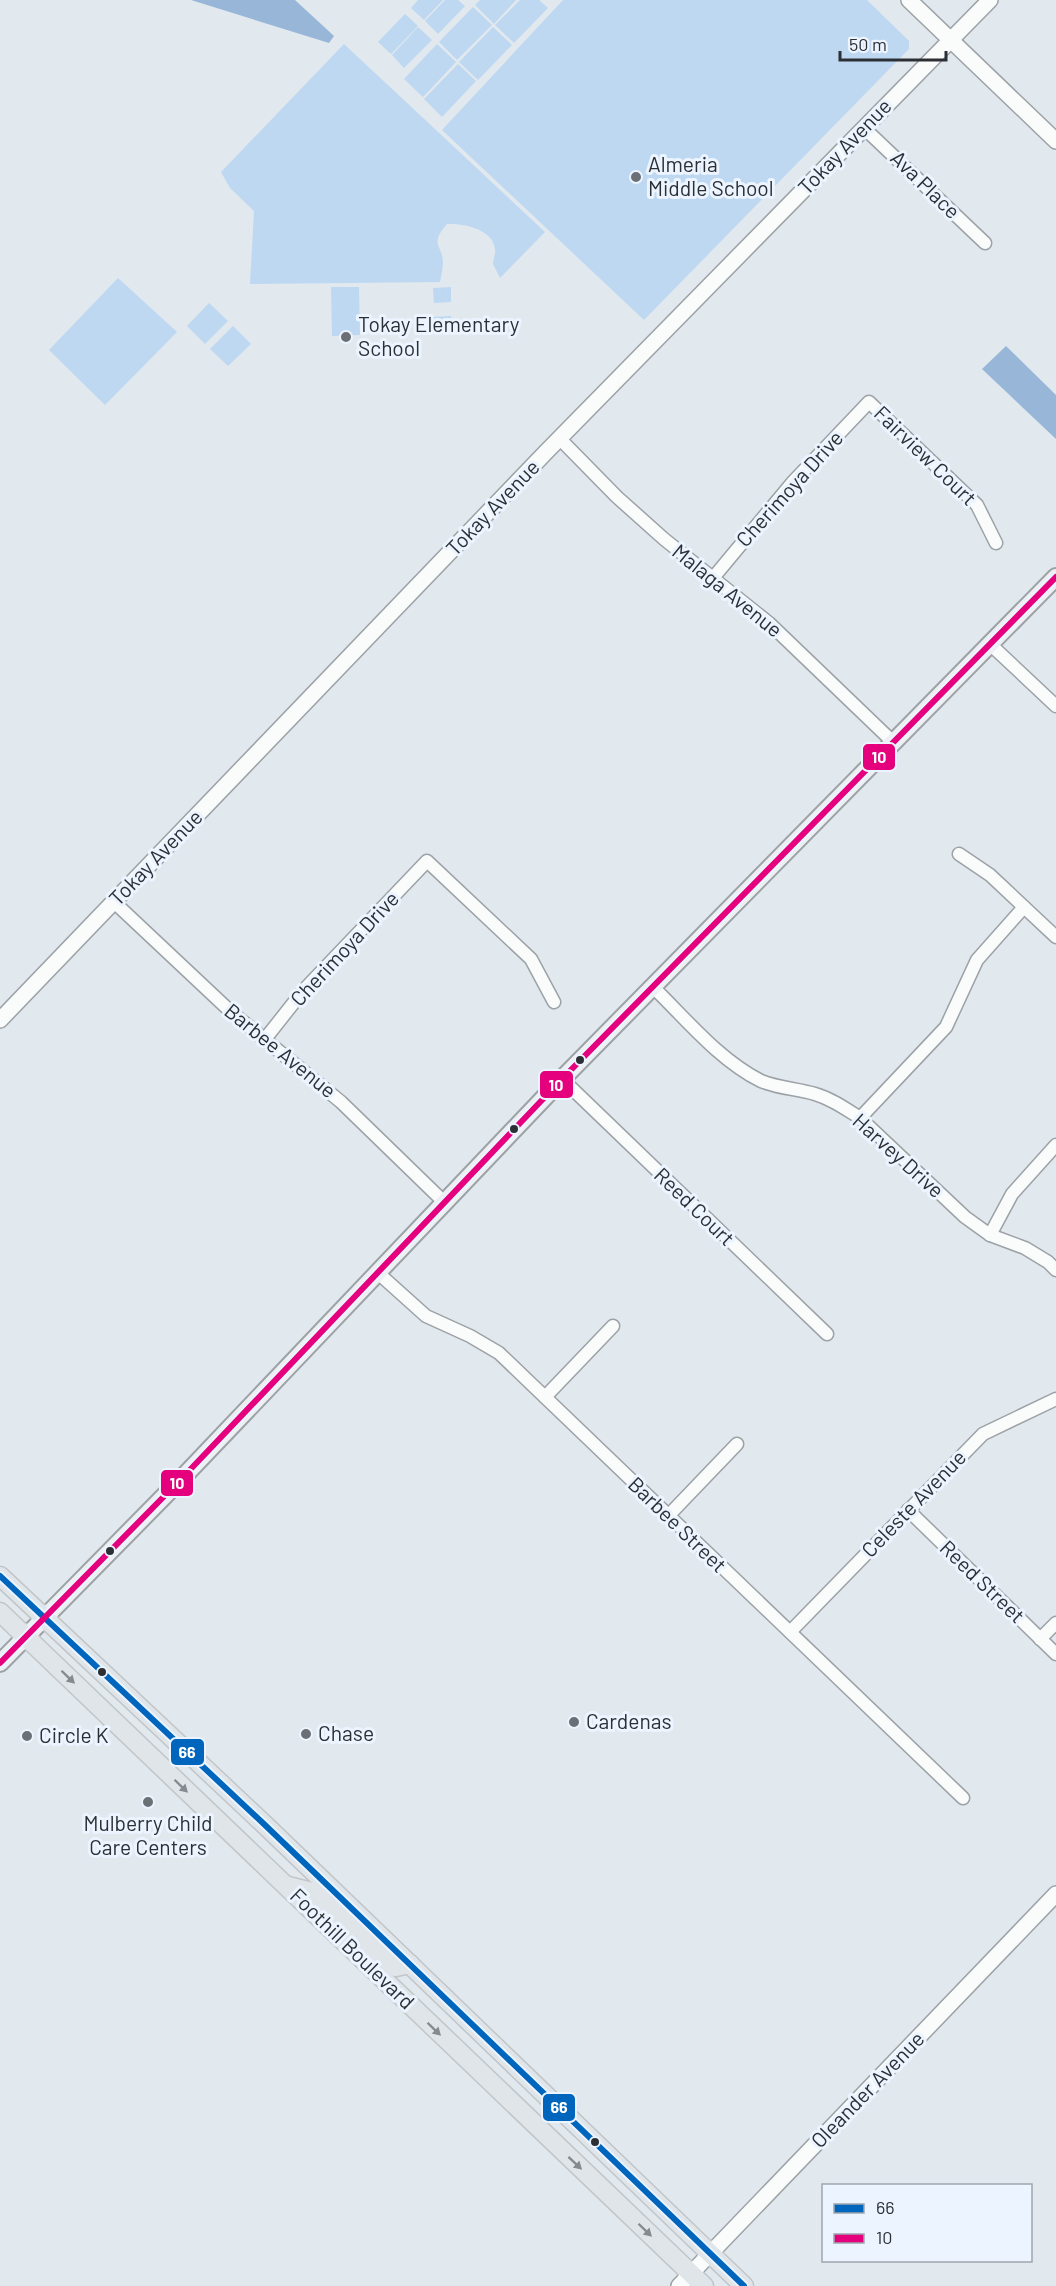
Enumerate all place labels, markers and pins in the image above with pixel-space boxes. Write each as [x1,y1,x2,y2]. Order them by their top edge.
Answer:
place label: Almeria Middle School [648,151,774,200]
marker: Almeria Middle School [629,170,643,184]
place label: Tokay Elementary School [358,311,520,360]
marker: Tokay Elementary School [339,330,353,344]
unlabelled marker [574,1054,586,1066]
unlabelled marker [508,1123,520,1135]
unlabelled marker [104,1545,116,1557]
unlabelled marker [96,1666,108,1678]
place label: Cardenas [586,1708,672,1733]
marker: Cardenas [567,1715,581,1729]
place label: Chase [318,1720,374,1745]
place label: Circle K [39,1722,109,1747]
marker: Chase [299,1727,313,1741]
marker: Circle K [20,1729,34,1743]
marker: Mulberry Child Care Centers [141,1795,155,1809]
place label: Mulberry Child Care Centers [83,1810,213,1859]
unlabelled marker [589,2136,601,2148]

